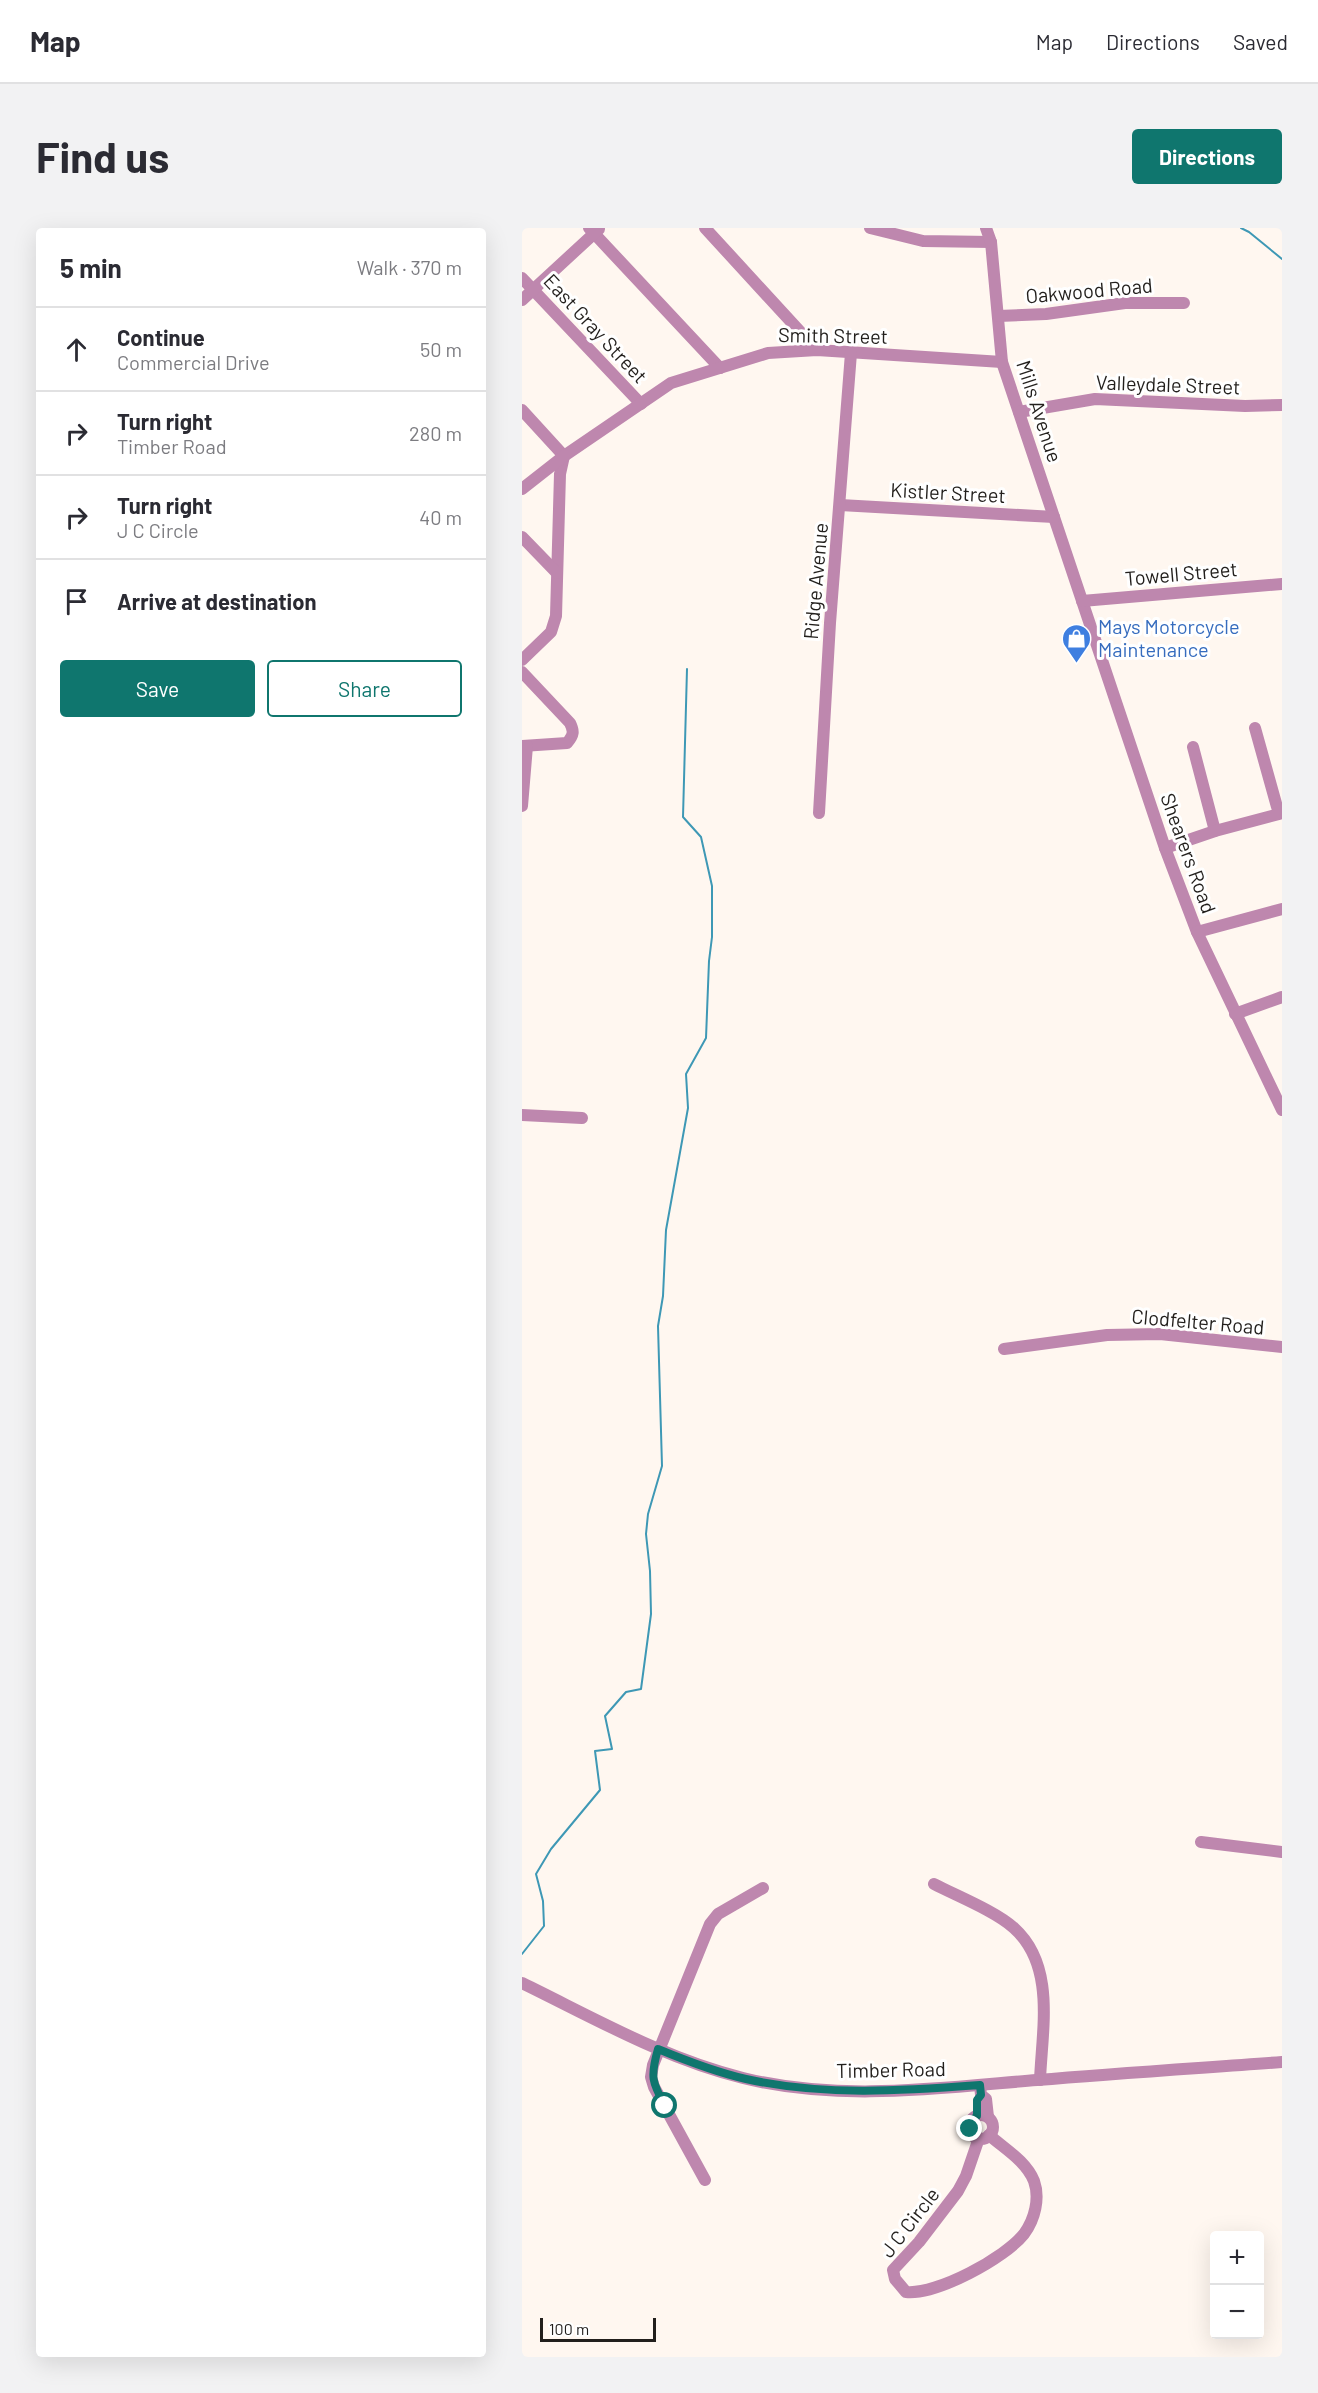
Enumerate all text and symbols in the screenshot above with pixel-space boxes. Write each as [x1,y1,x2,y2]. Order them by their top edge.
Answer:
text: Map [30,24,81,58]
text: Map [1036,29,1073,54]
text: Directions [1106,29,1200,54]
text: Saved [1233,29,1288,54]
button: Directions [1132,129,1282,184]
text: Find us [36,131,169,181]
text: 5 min [60,252,122,283]
text: Walk · 370 m [357,255,462,279]
street label: East Gray Street [539,268,653,388]
street label: Oakwood Road [1024,272,1154,308]
street label: Smith Street [778,322,888,348]
text: Continue [117,324,205,350]
icon: ahead [60,333,93,366]
text: 50 m [420,337,462,361]
text: Commercial Drive [117,350,270,374]
street label: Mills Avenue [1012,357,1068,465]
street label: Valleydale Street [1095,369,1241,399]
text: Turn right [117,408,212,434]
icon: right [60,417,93,450]
text: 280 m [409,421,462,445]
text: Timber Road [117,434,227,458]
street label: Kistler Street [890,477,1006,507]
text: Turn right [117,492,212,518]
icon: right [60,501,93,534]
text: 40 m [419,505,462,529]
text: J C Circle [117,518,199,542]
street label: Ridge Avenue [798,522,832,640]
street label: Towell Street [1124,556,1238,590]
icon: arrive [60,585,93,618]
text: Arrive at destination [117,588,316,614]
place label: Mays Motorcycle Maintenance [1098,614,1240,661]
shop icon: Mays Motorcycle Maintenance [1061,622,1093,664]
button: Save [60,660,255,717]
button: Share [267,660,462,717]
street label: Shearers Road [1156,790,1222,916]
street label: Clodfelter Road [1131,1303,1265,1339]
street label: Timber Road [836,2056,946,2082]
route start [651,2092,677,2118]
route end [956,2115,982,2141]
street label: J C Circle [874,2182,944,2262]
map controls [1210,2231,1264,2339]
button: + [1210,2231,1264,2285]
button: − [1210,2285,1264,2339]
scale bar [540,2315,656,2342]
text: 100 m [549,2319,589,2338]

